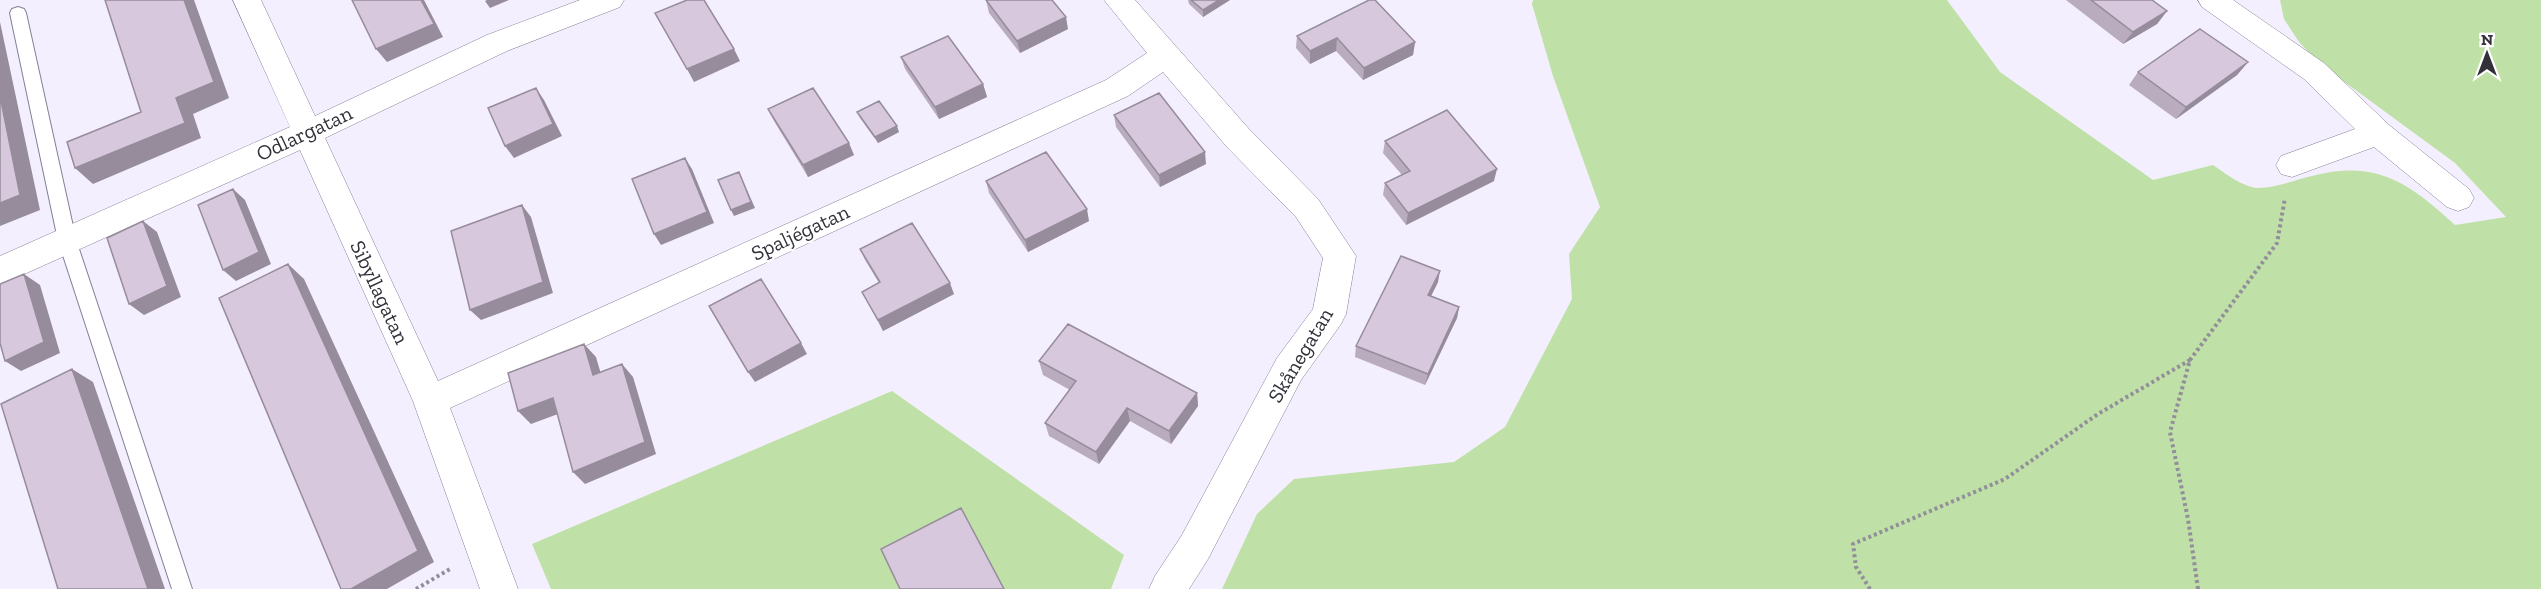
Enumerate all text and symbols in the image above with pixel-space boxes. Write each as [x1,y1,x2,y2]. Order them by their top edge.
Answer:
north arrow [2457,24,2517,84]
text: N [2481,30,2493,49]
street label: Odlargatan [252,100,356,166]
street label: Spaljégatan [747,198,853,266]
street label: Sibyllagatan [345,236,415,348]
street label: Skånegatan [1262,303,1338,407]

